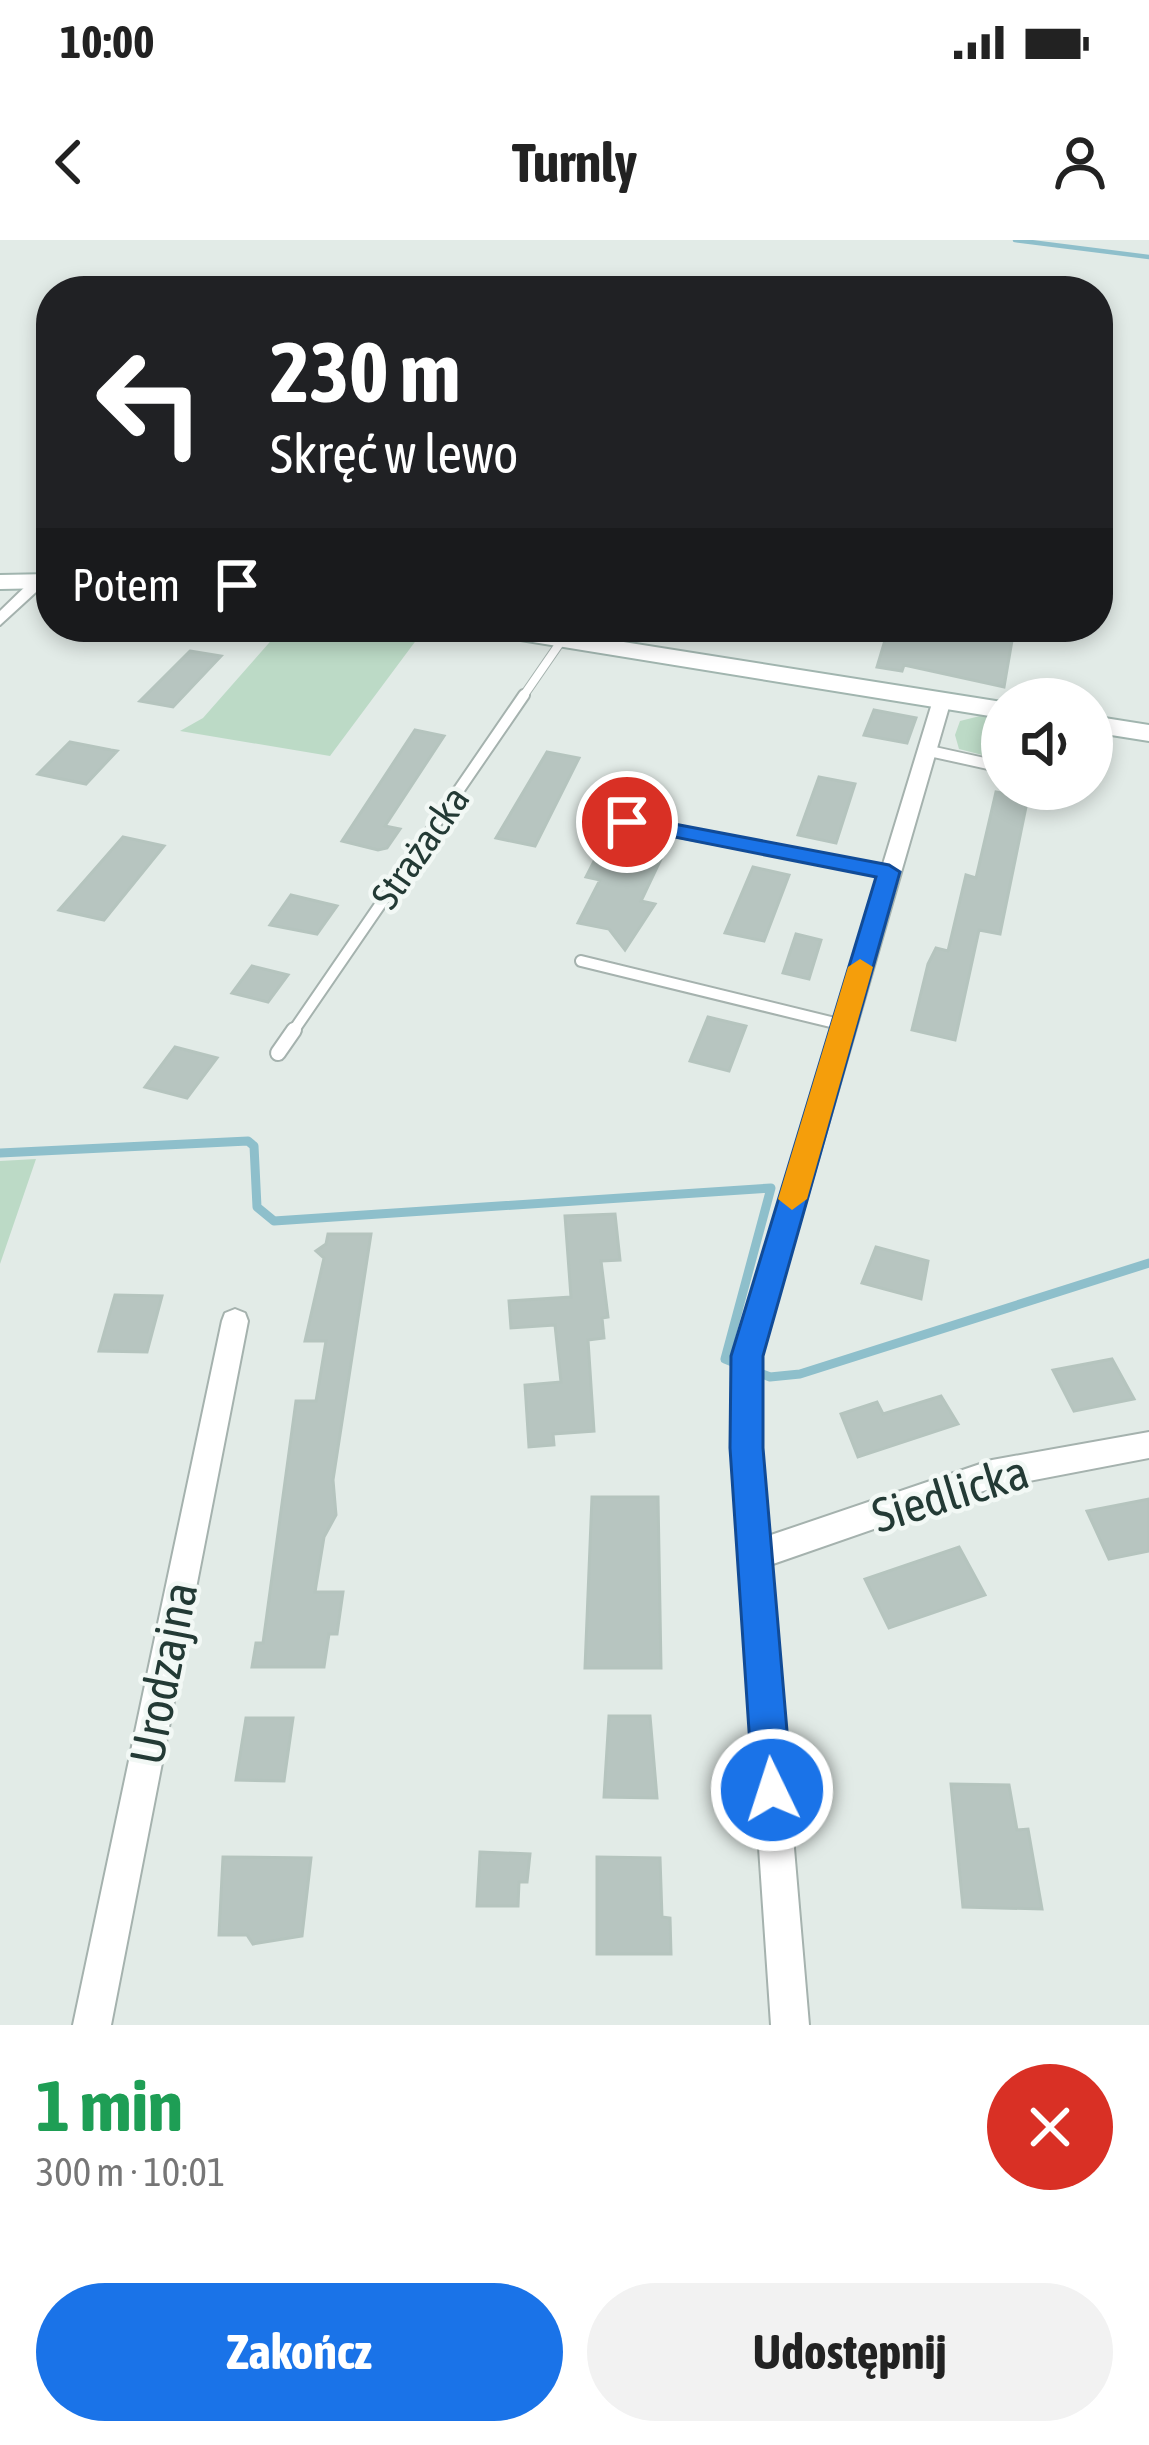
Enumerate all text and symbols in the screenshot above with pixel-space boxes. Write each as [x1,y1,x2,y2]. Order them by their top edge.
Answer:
text: 10:00 [60,16,154,68]
icon: back [36,129,102,195]
icon: person [1047,129,1113,195]
text: Turnly [512,132,637,193]
icon: left [72,324,228,480]
text: 230 m [270,324,460,420]
text: Skręć w lewo [270,423,518,484]
icon: arrive [204,552,270,618]
text: Potem [72,559,180,611]
map controls [981,678,1113,810]
button: sound [981,678,1113,810]
pin [576,771,678,873]
street label: Strażacka [362,778,478,916]
icon: arrive [594,789,660,855]
street label: Siedlicka [865,1443,1035,1543]
street label: Urodzajna [118,1577,208,1769]
position arrow [709,1727,835,1853]
text: 1 min [36,2064,183,2146]
button: close [987,2064,1113,2190]
text: 300 m · 10:01 [36,2150,225,2194]
button: Zakończ [36,2283,563,2421]
button: Udostępnij [587,2283,1113,2421]

